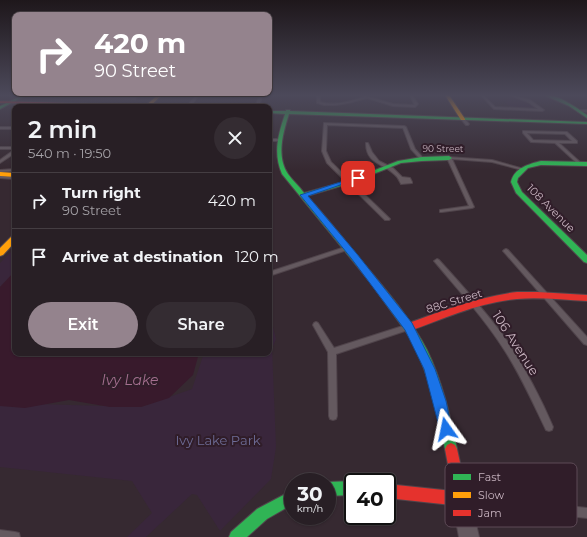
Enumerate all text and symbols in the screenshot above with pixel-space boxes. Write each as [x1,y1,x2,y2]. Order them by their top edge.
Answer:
text: 420 m [94,26,186,60]
icon: right [28,28,80,80]
text: 90 Street [94,60,176,82]
text: 2 min [28,115,97,144]
button: close [214,117,256,159]
street label: 90 Street [422,143,464,154]
text: 540 m · 19:50 [28,145,111,161]
pin [341,161,375,195]
icon: arrive [347,167,369,189]
street label: 108 Avenue [524,181,578,235]
text: Turn right [62,183,141,202]
icon: right [28,190,50,212]
text: 420 m [208,191,256,210]
text: 90 Street [62,202,121,218]
icon: arrive [28,246,50,268]
text: Arrive at destination [62,247,223,266]
text: 120 m [235,247,279,266]
street label: 88C Street [424,286,484,316]
button: Exit [28,302,138,348]
button: Share [146,302,256,348]
street label: 106 Avenue [489,308,543,378]
water label: Ivy Lake [101,371,159,389]
position arrow [425,408,467,450]
park label: Ivy Lake Park [175,432,261,448]
legend [445,463,577,527]
text: Fast [478,470,502,484]
speed limit sign: 40 [344,473,396,525]
text: 30 [297,482,323,506]
text: Slow [478,488,504,502]
text: km/h [297,502,323,515]
text: Jam [477,506,502,520]

